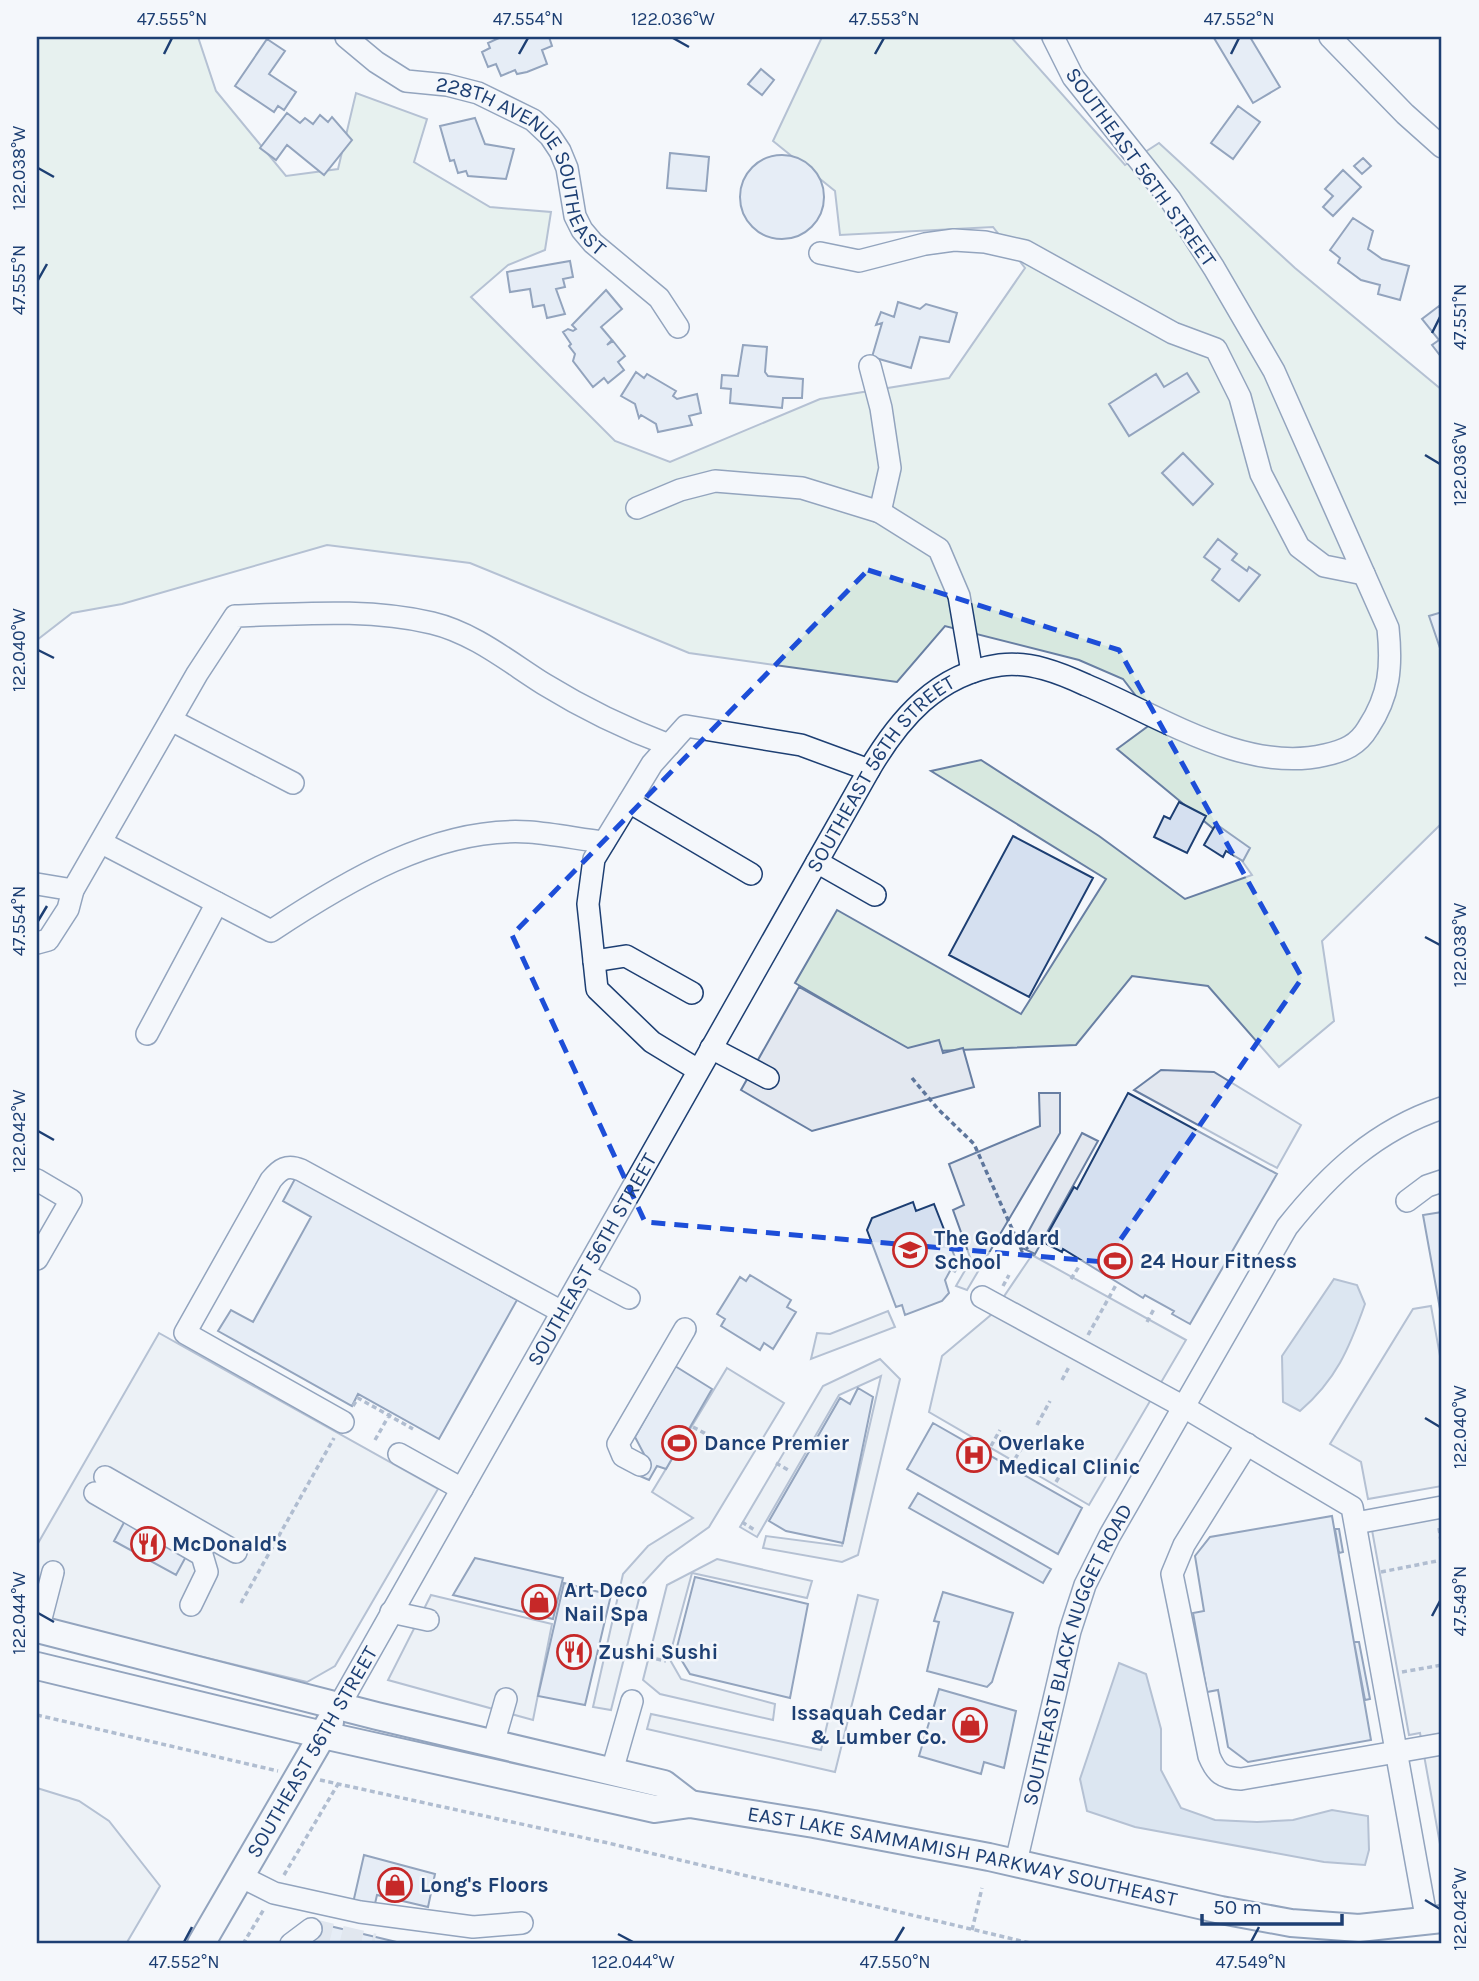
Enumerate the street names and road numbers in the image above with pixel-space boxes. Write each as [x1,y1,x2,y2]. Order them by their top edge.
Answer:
street label: SOUTHEAST 56TH STREET [1061,63,1222,272]
street label: 228TH AVENUE SOUTHEAST [435,72,611,261]
street label: SOUTHEAST 56TH STREET [801,669,959,877]
street label: SOUTHEAST 56TH STREET [522,1149,662,1370]
street label: SOUTHEAST BLACK NUGGET ROAD [1018,1499,1137,1808]
street label: SOUTHEAST 56TH STREET [242,1642,383,1862]
street label: EAST LAKE SAMMAMISH PARKWAY SOUTHEAST [746,1801,1180,1912]

